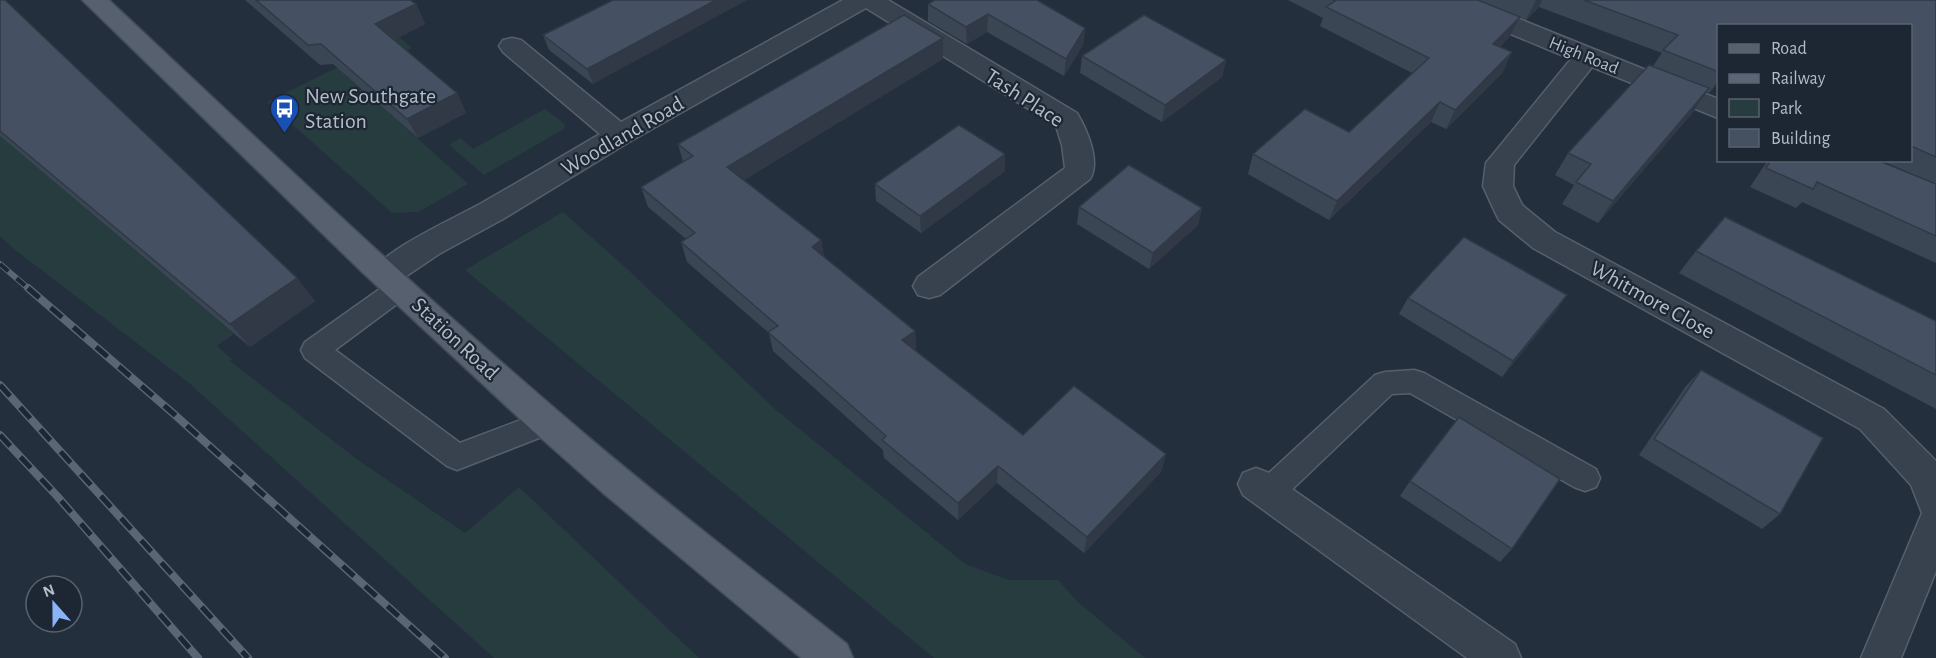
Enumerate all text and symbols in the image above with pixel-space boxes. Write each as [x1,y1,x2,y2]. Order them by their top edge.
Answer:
legend [1717,24,1912,162]
street label: High Road [1546,34,1621,78]
text: Road [1771,40,1807,58]
street label: Tash Place [981,65,1067,131]
text: Railway [1771,70,1826,88]
place label: New Southgate Station [305,85,436,132]
bus stop icon: New Southgate Station [268,92,300,134]
street label: Woodland Road [558,92,687,180]
text: Park [1771,100,1803,118]
text: Building [1771,130,1831,148]
street label: Whitmore Close [1587,257,1718,343]
street label: Station Road [408,293,503,384]
north arrow [24,574,84,634]
text: N [41,581,57,600]

